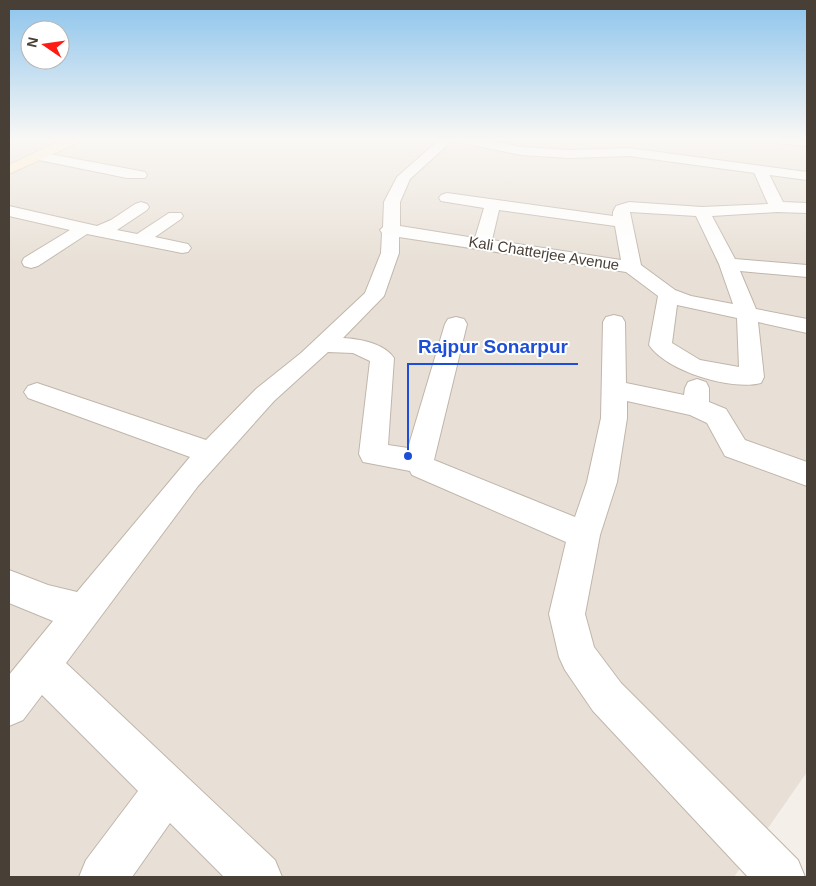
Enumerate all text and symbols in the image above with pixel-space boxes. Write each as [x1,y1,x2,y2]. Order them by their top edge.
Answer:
north arrow [20,20,70,70]
text: N [23,35,41,49]
street label: Kali Chatterjee Avenue [467,233,621,273]
callout: Rajpur Sonarpur [408,330,578,364]
text: Rajpur Sonarpur [418,336,569,357]

